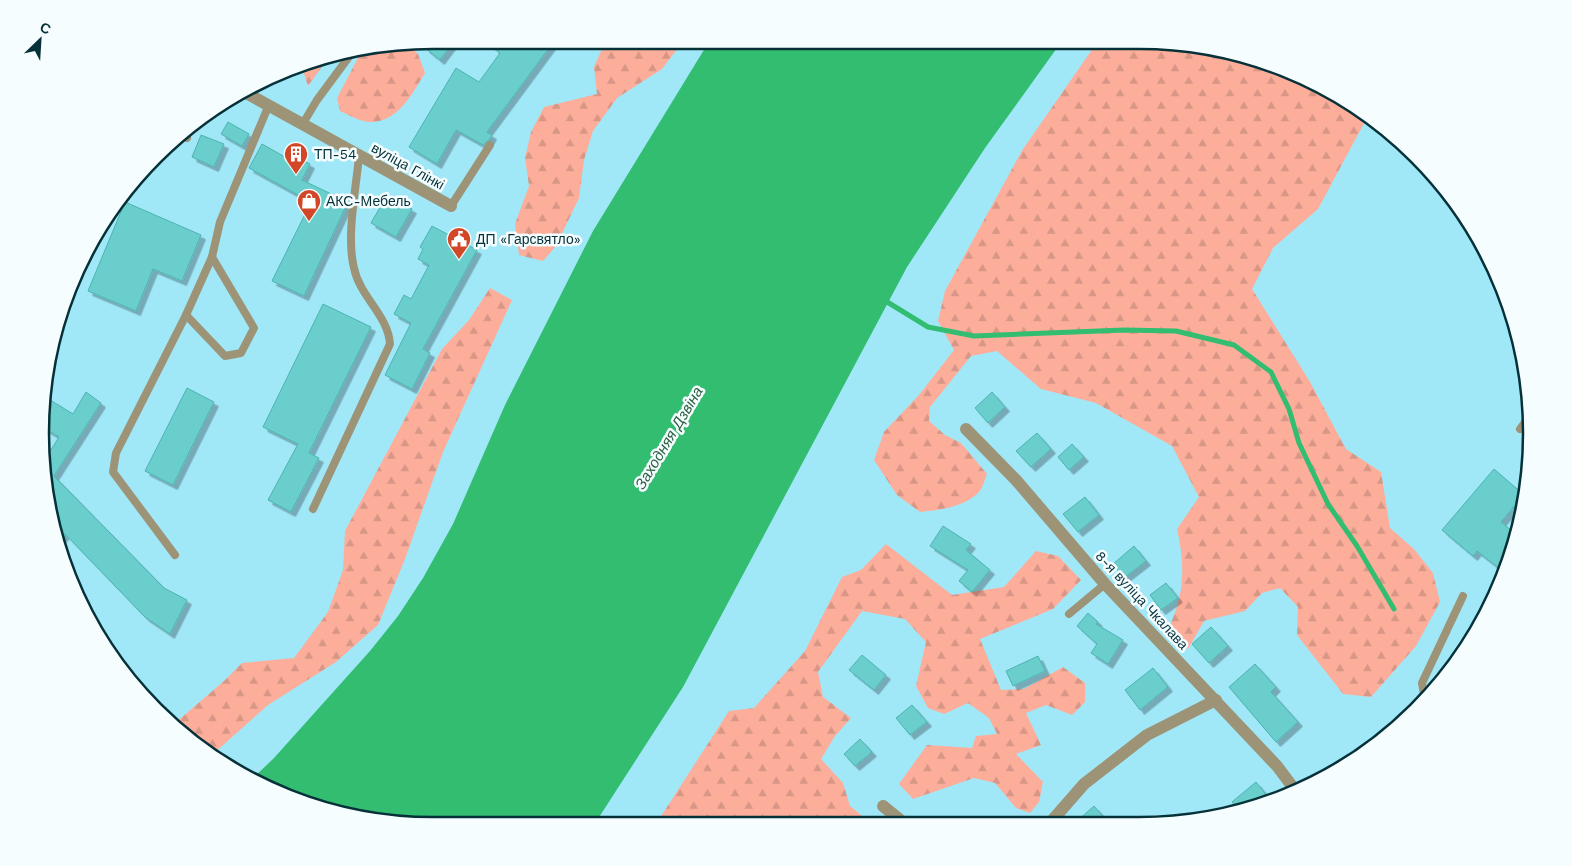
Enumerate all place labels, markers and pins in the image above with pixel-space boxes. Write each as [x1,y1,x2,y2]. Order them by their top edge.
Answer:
building icon: ТП-54 [283,141,309,175]
place label: ТП-54 [314,146,356,162]
shop icon: АКС-Мебель [296,188,322,222]
place label: АКС-Мебель [326,193,411,209]
public building icon: ДП «Гарсвятло» [446,226,472,260]
place label: ДП «Гарсвятло» [476,231,581,247]

